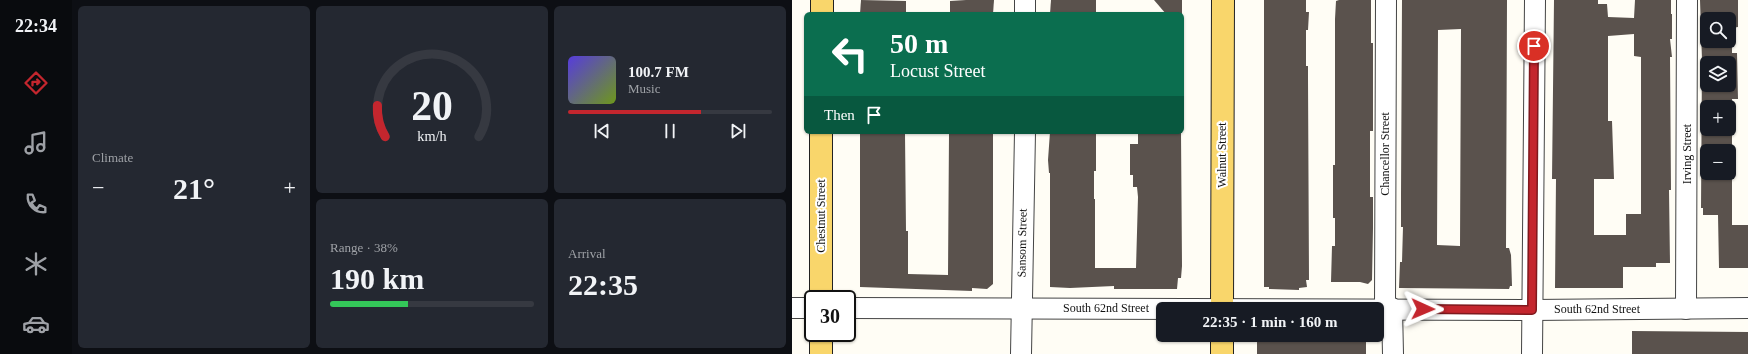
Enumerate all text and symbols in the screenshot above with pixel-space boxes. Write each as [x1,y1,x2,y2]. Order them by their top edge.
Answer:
map controls [1700,12,1736,180]
button: search [1700,12,1736,48]
text: 22:34 [15,16,57,36]
icon: left [824,28,876,80]
text: 50 m [890,28,948,59]
pin [1517,29,1551,63]
icon: arrive [1523,35,1545,57]
button: layers [1700,56,1736,92]
text: Locust Street [890,61,985,81]
text: 100.7 FM [628,64,689,80]
icon: directions [22,69,50,97]
text: Music [628,81,661,96]
text: 20 [411,83,453,129]
button: + [1700,100,1736,136]
icon: arrive [863,104,885,126]
text: Then [824,107,855,123]
street label: Chancellor Street [1378,112,1392,196]
icon: previous [591,120,613,142]
icon: pause [659,120,681,142]
icon: next [727,120,749,142]
street label: Walnut Street [1215,122,1229,188]
street label: Irving Street [1680,123,1694,184]
text: km/h [417,128,447,144]
icon: music [22,129,50,157]
button: − [1700,144,1736,180]
text: Climate [92,150,133,165]
text: 21° [173,172,215,205]
text: − [92,175,104,200]
text: + [284,175,296,200]
street label: Chestnut Street [814,179,828,253]
icon: phone [22,190,50,218]
street label: Sansom Street [1014,208,1030,278]
text: Range · 38% [330,240,398,255]
text: Arrival [568,246,606,261]
icon: climate [22,250,50,278]
text: 190 km [330,262,424,295]
text: 22:35 [568,268,638,301]
position arrow [1402,288,1444,330]
speed limit sign: 30 [804,290,856,342]
street label: South 62nd Street [1063,301,1150,315]
street label: South 62nd Street [1554,302,1641,316]
icon: car [22,310,50,338]
text: 22:35 · 1 min · 160 m [1203,314,1338,330]

